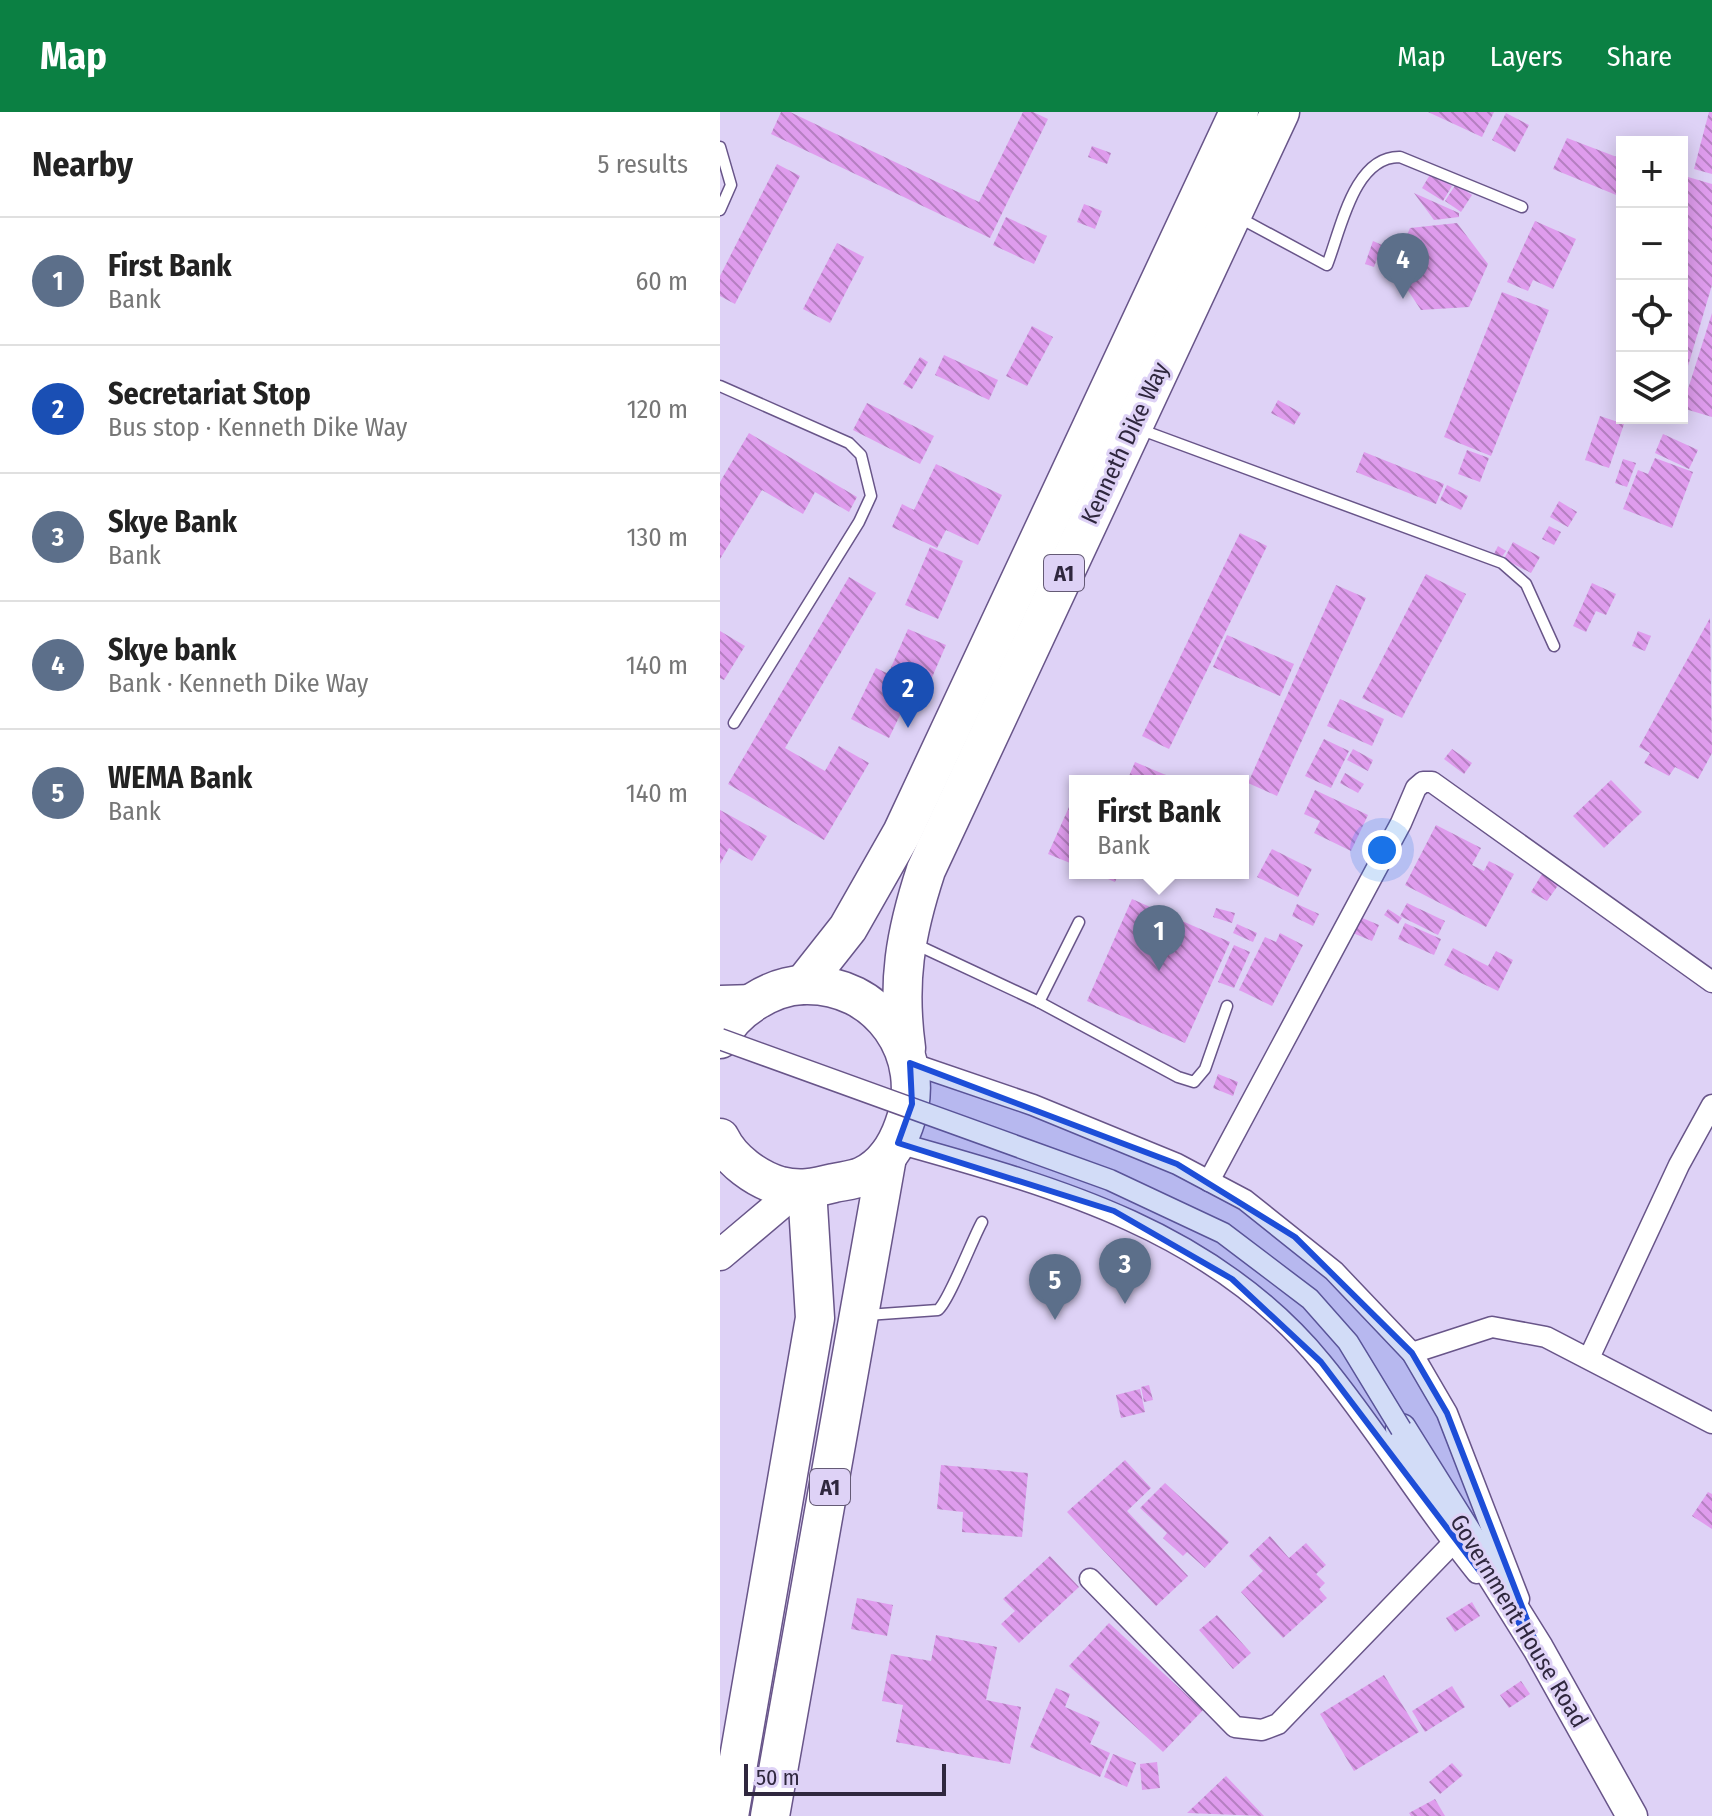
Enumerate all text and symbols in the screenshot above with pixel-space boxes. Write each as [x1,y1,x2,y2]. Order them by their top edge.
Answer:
text: Map [40,33,107,79]
text: Map [1397,40,1446,73]
text: Layers [1490,40,1563,73]
text: Share [1607,40,1672,73]
map controls [1616,136,1688,424]
button: + [1616,136,1688,208]
text: Nearby [32,144,133,185]
text: 5 results [598,149,688,180]
button: − [1616,208,1688,280]
pin: 4 [1377,233,1429,299]
text: First Bank [108,248,232,284]
text: 1 [53,266,64,297]
text: 60 m [635,266,688,297]
button: locate [1616,280,1688,352]
text: Bank [108,284,161,315]
button: layers [1616,352,1688,424]
street label: Kenneth Dike Way [1075,357,1175,528]
text: Secretariat Stop [108,376,311,412]
text: 2 [52,394,64,425]
text: 120 m [627,394,688,425]
text: Bus stop · Kenneth Dike Way [108,412,407,443]
text: Skye Bank [108,504,237,540]
text: 3 [52,522,64,553]
text: 130 m [626,522,688,553]
text: Bank [108,540,161,571]
road number: A1 [1044,555,1084,591]
text: Skye bank [108,632,236,668]
text: 4 [51,650,65,681]
text: 140 m [626,650,688,681]
pin: 2 [882,662,934,728]
text: Bank · Kenneth Dike Way [108,668,368,699]
text: WEMA Bank [108,760,252,796]
popup [1069,775,1249,879]
text: 5 [52,778,64,809]
text: 140 m [626,778,688,809]
text: First Bank [1097,794,1221,830]
text: Bank [108,796,161,827]
text: Bank [1097,830,1150,861]
your location [1362,830,1402,870]
pin: 1 [1133,905,1185,971]
pin: 3 [1099,1238,1151,1304]
pin: 5 [1029,1254,1081,1320]
road number: A1 [810,1469,850,1505]
street label: Government House Road [1444,1509,1594,1733]
scale bar [744,1760,946,1796]
text: 50 m [756,1764,800,1791]

